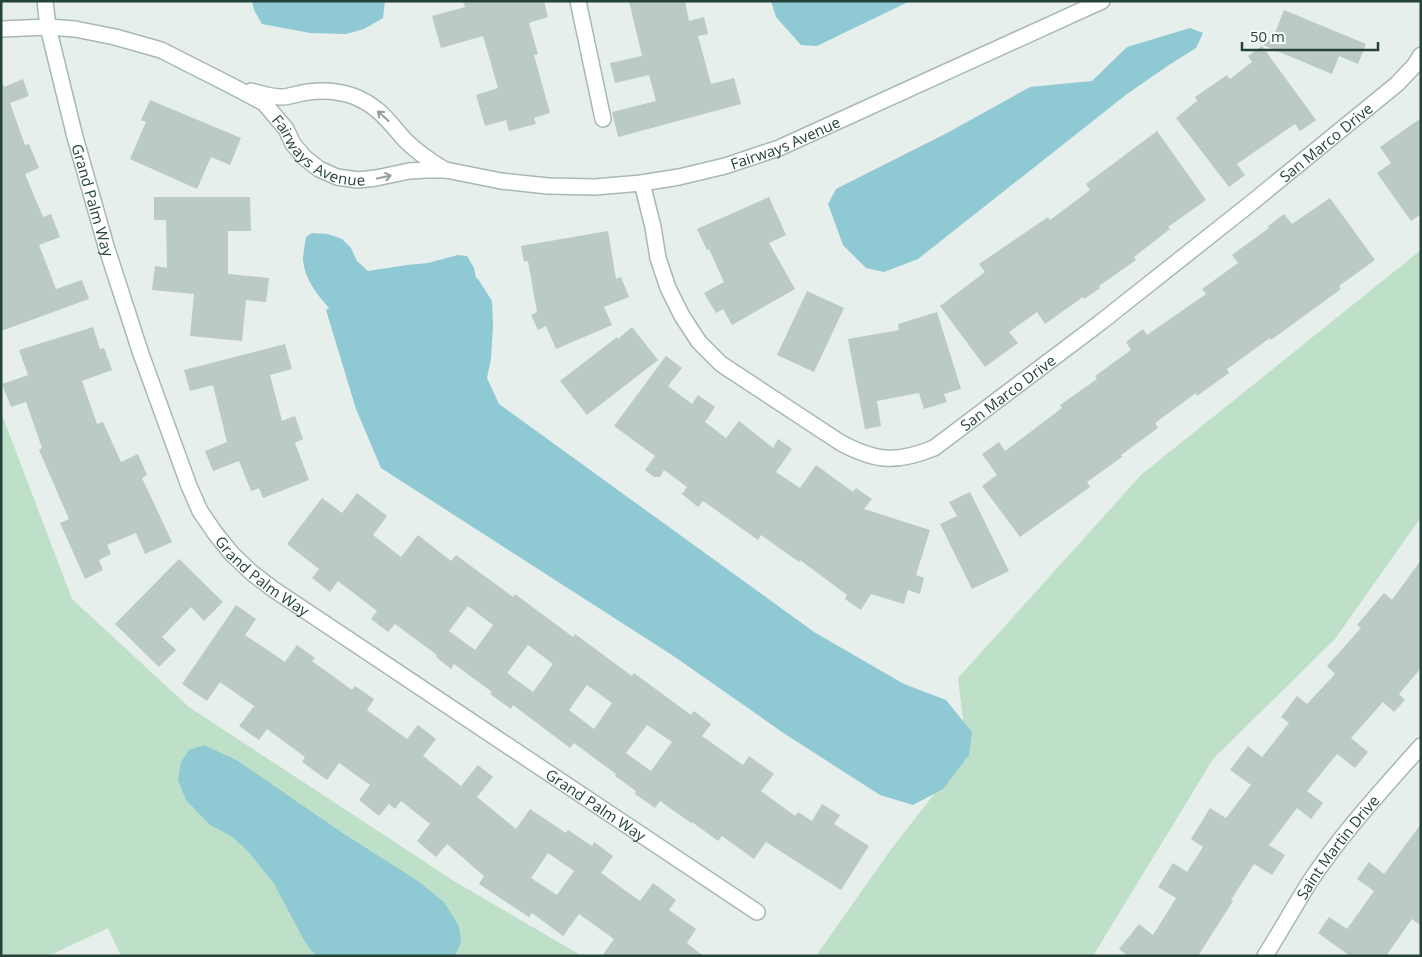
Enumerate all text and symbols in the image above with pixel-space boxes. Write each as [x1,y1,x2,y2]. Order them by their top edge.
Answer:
scale bar [1242,20,1378,52]
text: 50 m [1250,26,1285,46]
street label: San Marco Drive [1275,98,1377,186]
street label: Fairways Avenue [268,110,366,190]
one-way arrow [377,110,390,121]
street label: Fairways Avenue [728,112,843,174]
street label: Grand Palm Way [67,141,119,259]
one-way arrow [376,171,392,181]
street label: San Marco Drive [956,350,1059,435]
street label: Grand Palm Way [211,531,313,621]
street label: Grand Palm Way [542,764,650,845]
street label: Saint Martin Drive [1291,791,1383,903]

